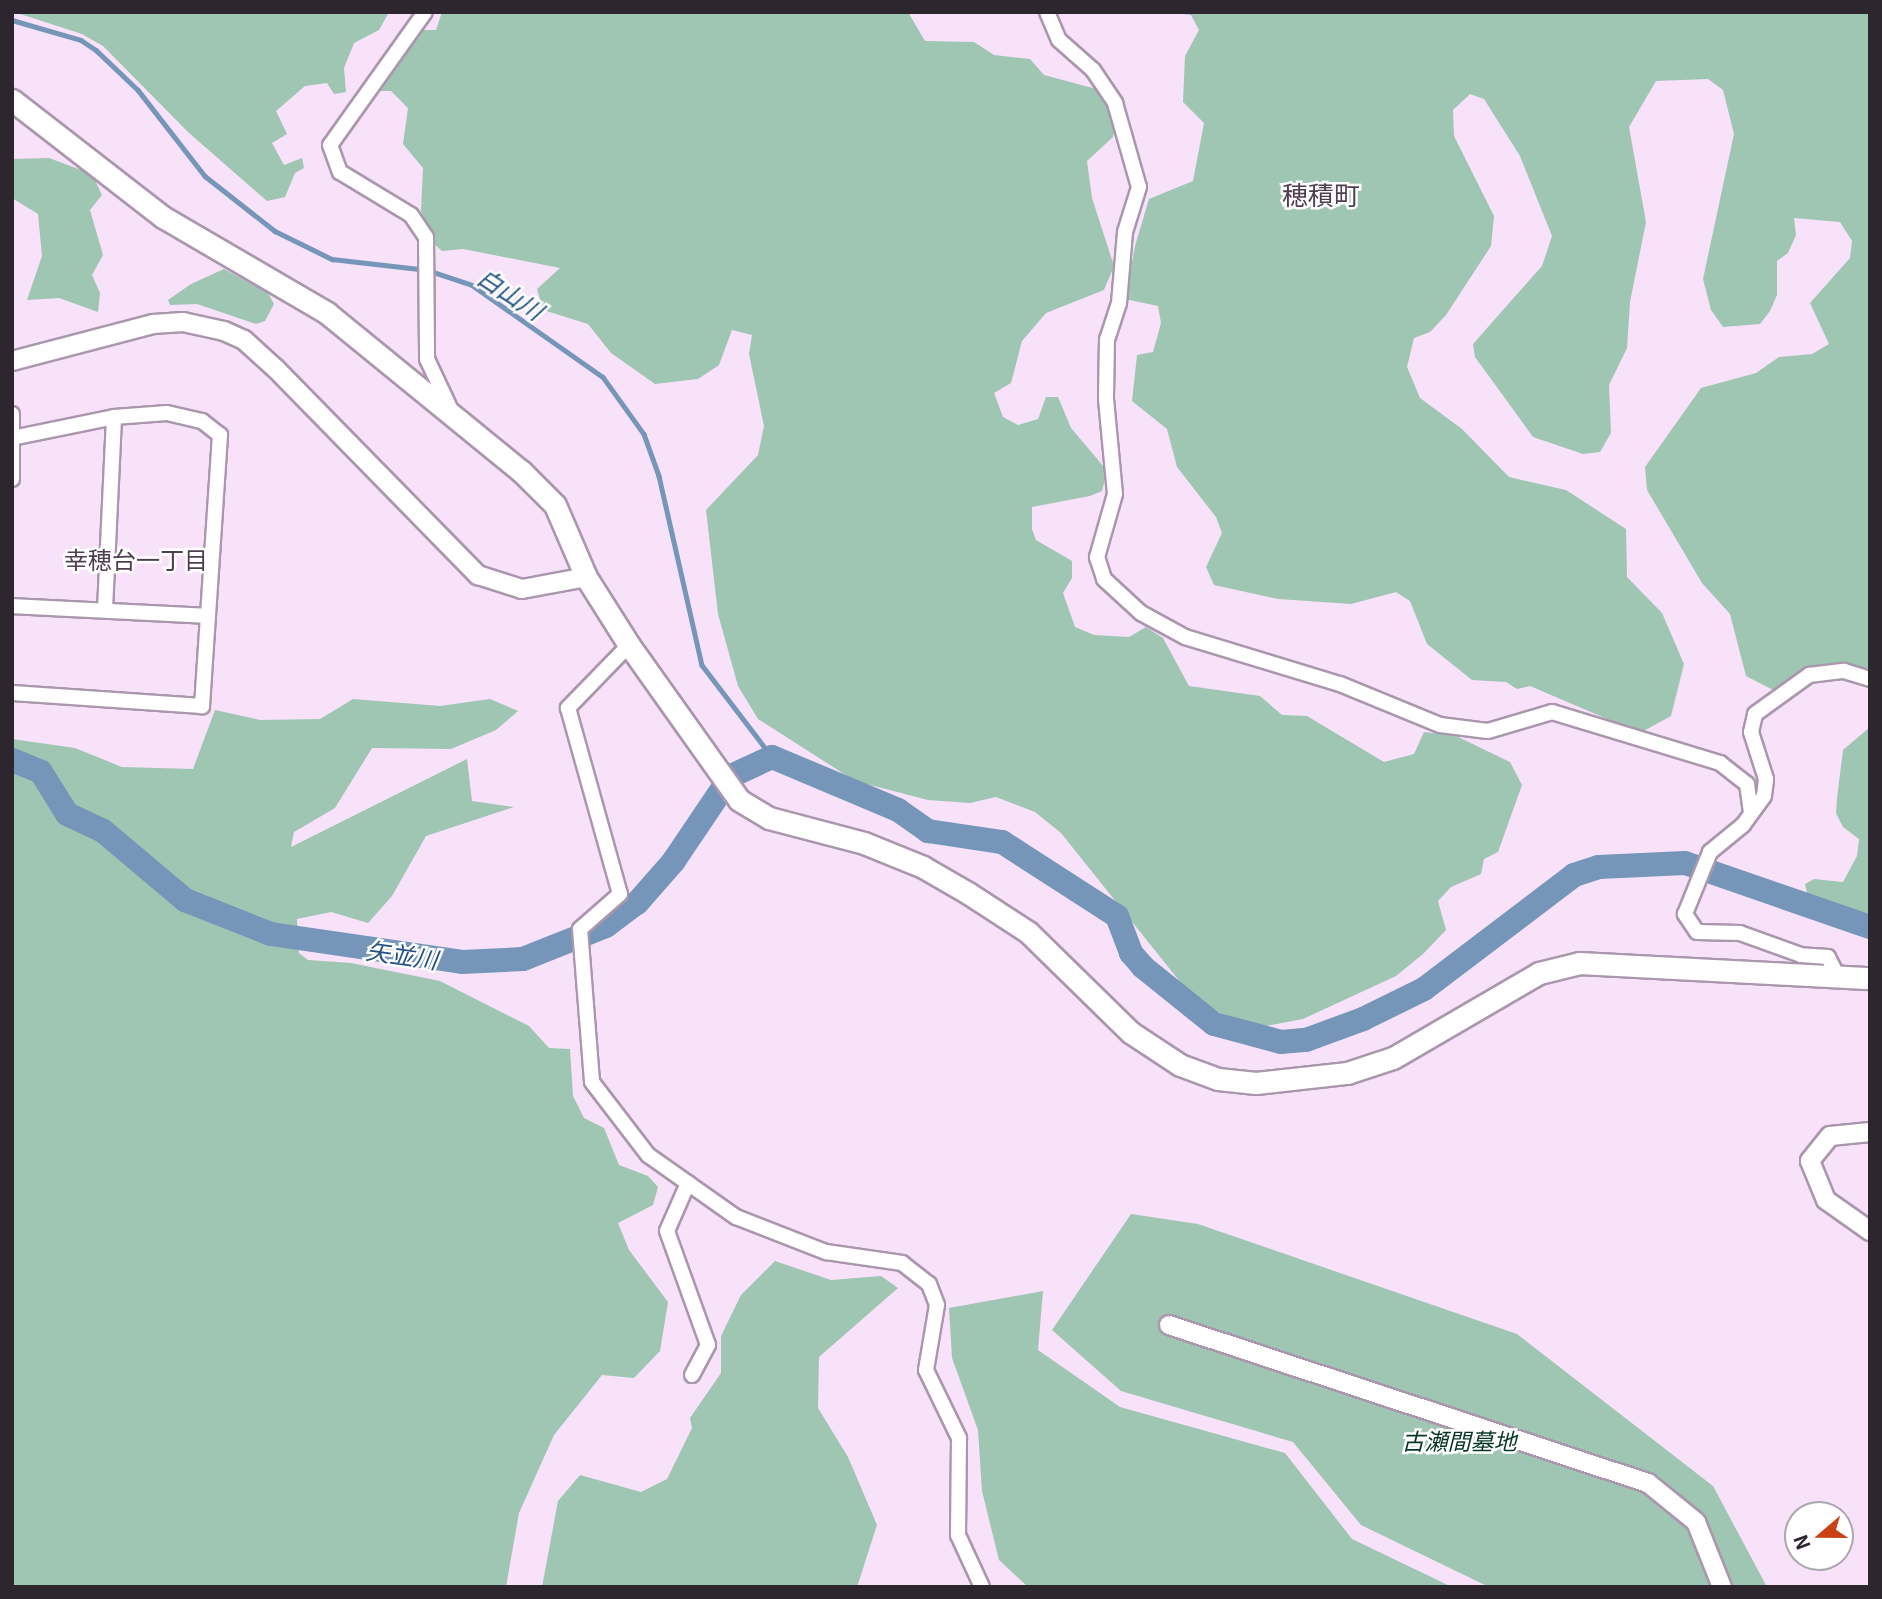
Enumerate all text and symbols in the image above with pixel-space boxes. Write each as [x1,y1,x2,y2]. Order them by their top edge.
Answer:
district label: 穂積町 [1282,178,1360,210]
water label: 白山川 [473,261,549,325]
district label: 幸穂台一丁目 [64,545,208,573]
water label: 矢並川 [364,935,440,973]
park label: 古瀬間墓地 [1402,1426,1516,1454]
north arrow [1784,1501,1854,1571]
text: N [1786,1531,1816,1554]

